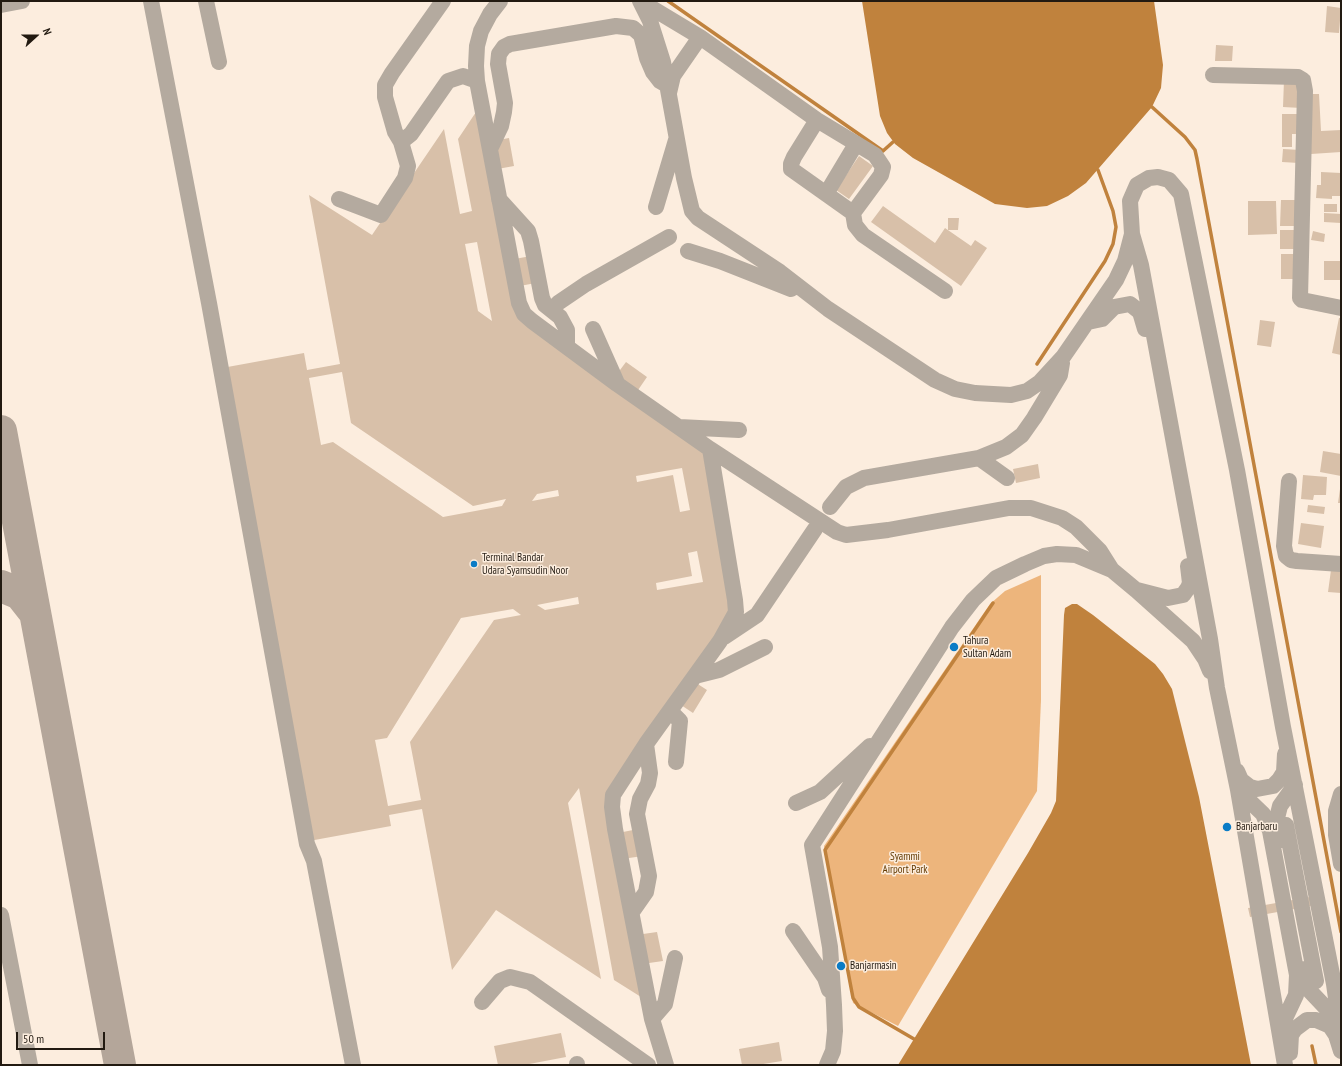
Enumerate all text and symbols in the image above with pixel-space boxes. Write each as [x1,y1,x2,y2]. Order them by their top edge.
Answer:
north arrow [16,16,56,56]
text: N [40,26,55,37]
place label: Terminal Bandar Udara Syamsudin Noor [482,551,568,577]
marker: Terminal Bandar Udara Syamsudin Noor [469,559,479,569]
place label: Tahura Sultan Adam [963,634,1011,660]
marker: Tahura Sultan Adam [948,641,960,653]
place label: Banjarbaru [1236,820,1277,834]
marker: Banjarbaru [1221,821,1233,833]
park label: Syammi Airport Park [882,850,928,876]
place label: Banjarmasin [850,959,897,973]
marker: Banjarmasin [835,960,847,972]
scale bar [18,1024,107,1050]
text: 50 m [23,1031,44,1046]

